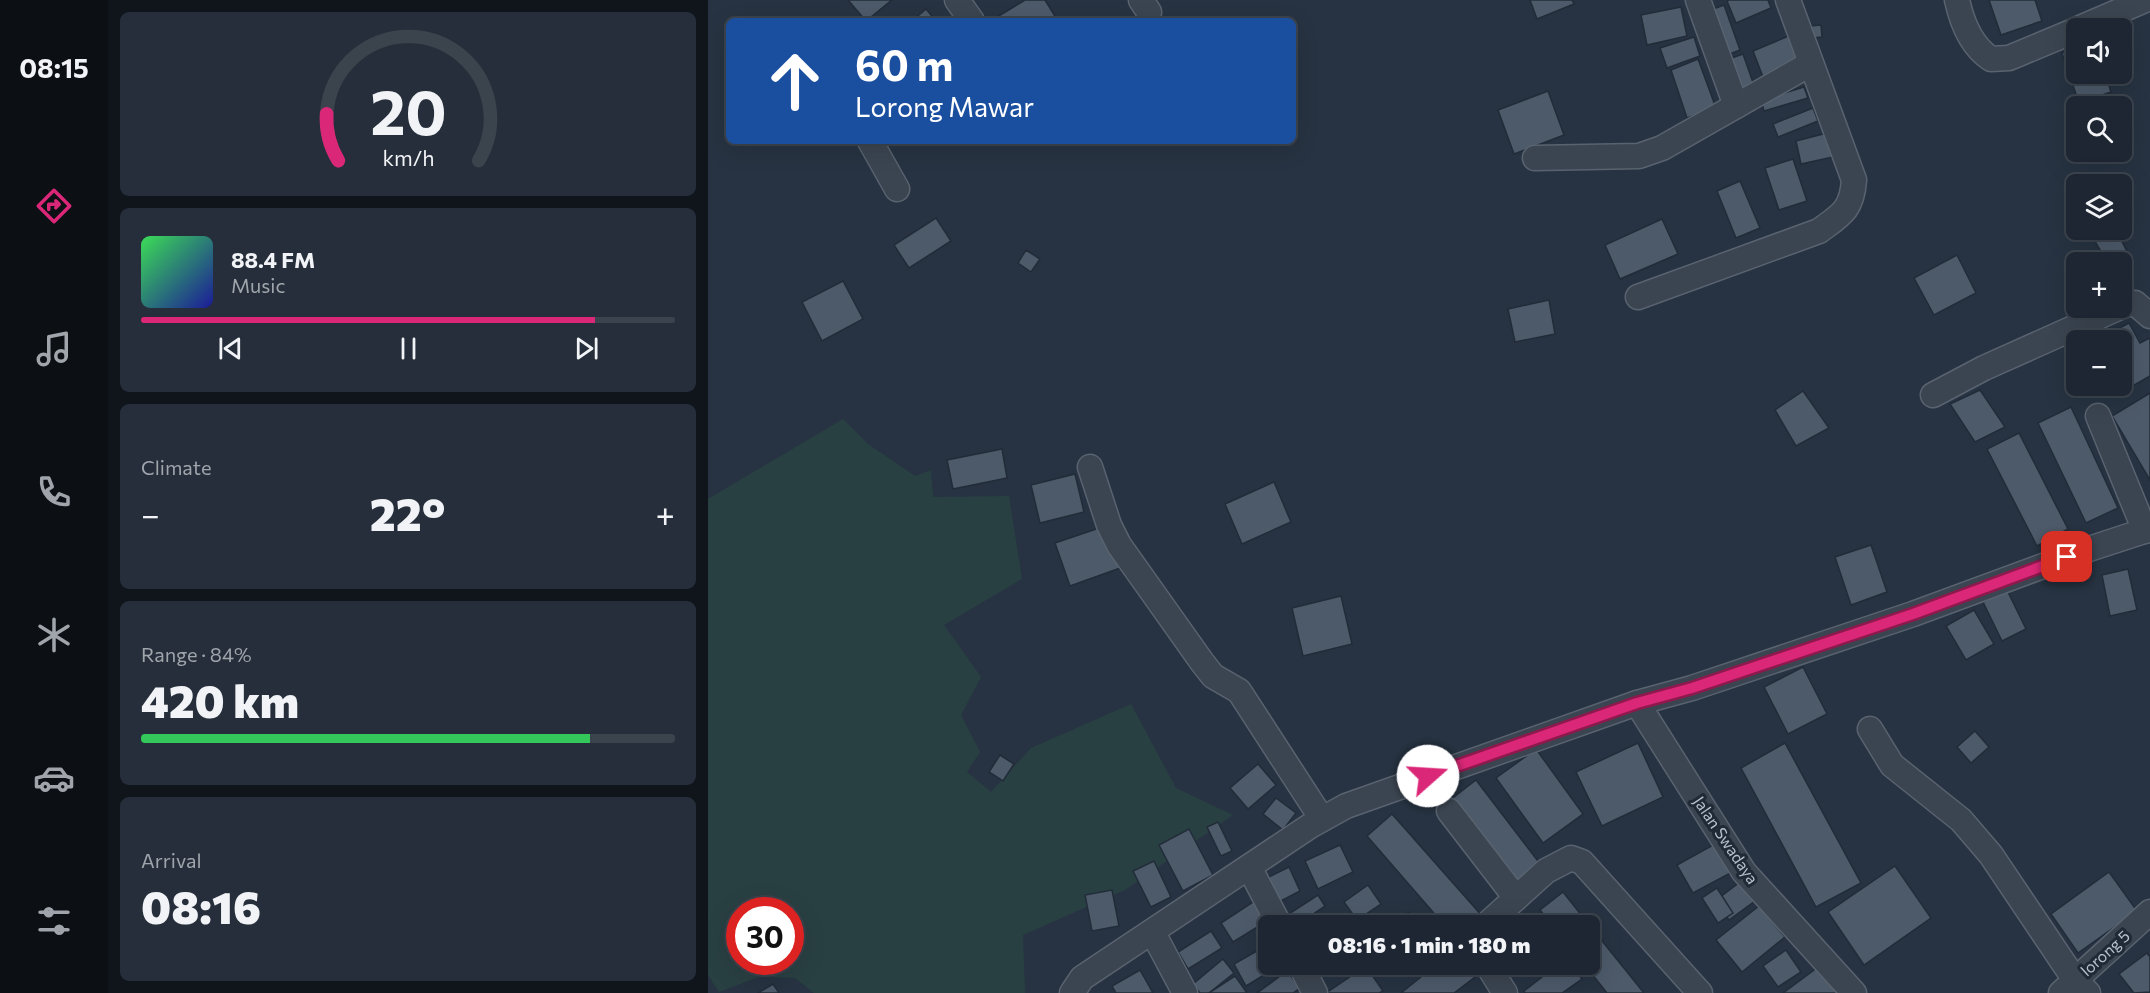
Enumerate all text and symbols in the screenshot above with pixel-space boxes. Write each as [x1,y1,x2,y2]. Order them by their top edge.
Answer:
map controls [2066,18,2132,396]
button: sound [2066,18,2132,84]
text: 60 m [855,38,954,90]
icon: ahead [756,42,834,120]
text: 08:15 [19,51,89,84]
text: 20 [370,72,446,148]
text: Lorong Mawar [855,90,1034,123]
button: search [2066,96,2132,162]
text: km/h [382,144,434,170]
button: layers [2066,174,2132,240]
icon: directions [33,185,75,227]
text: 88.4 FM [231,246,315,273]
button: + [2066,252,2132,318]
text: Music [231,273,285,297]
icon: music [33,328,75,370]
button: − [2066,330,2132,396]
icon: previous [214,332,247,365]
icon: pause [392,332,425,365]
icon: next [570,332,603,365]
text: Climate [141,455,211,479]
icon: phone [33,471,75,513]
text: 22° [370,485,446,540]
text: − [141,493,160,534]
text: + [656,493,675,534]
pin [2041,531,2092,582]
icon: arrive [2050,540,2083,573]
icon: climate [33,614,75,656]
text: Range · 84% [141,642,252,666]
text: 420 km [141,672,299,727]
position arrow [1396,744,1460,808]
icon: car [33,757,75,799]
street label: Jalan Swadaya [1690,792,1763,887]
text: Arrival [141,848,202,872]
text: 08:16 [141,878,261,933]
speed limit sign: 30 [726,897,804,975]
icon: filters [33,900,75,942]
street label: lorong 5 [2076,926,2133,980]
text: 08:16 · 1 min · 180 m [1328,931,1530,958]

